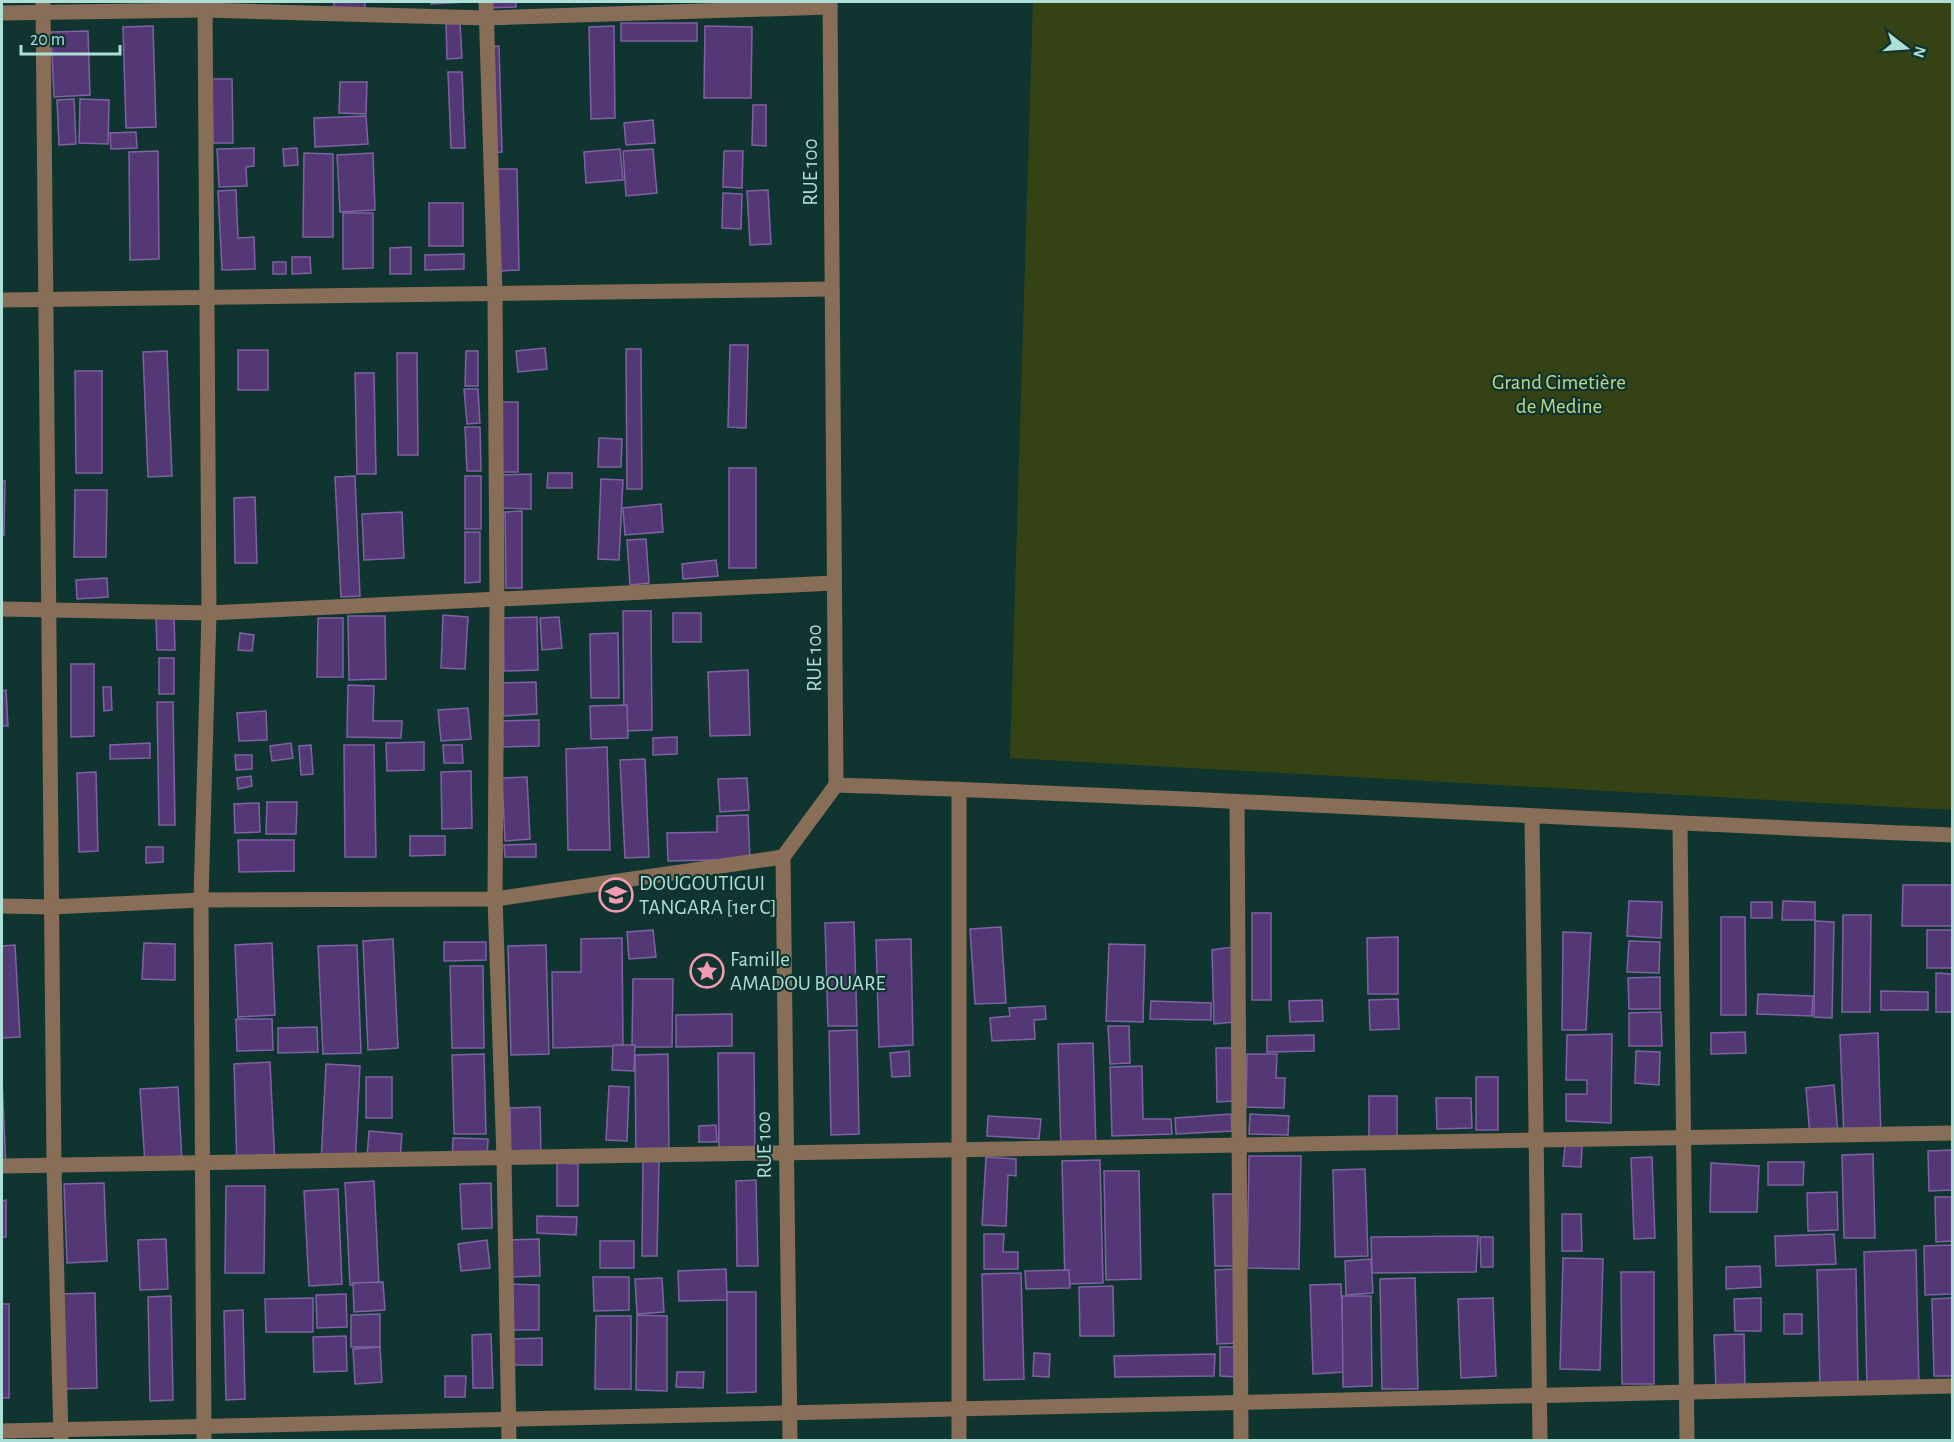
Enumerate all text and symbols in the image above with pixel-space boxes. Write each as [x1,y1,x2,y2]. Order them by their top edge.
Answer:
scale bar [21,18,120,56]
north arrow [1876,18,1936,78]
text: 20 m [30,31,65,49]
text: N [1910,44,1929,60]
street label: RUE 100 [800,138,821,206]
park label: Grand Cimetière de Medine [1492,372,1626,417]
street label: RUE 100 [804,624,825,692]
place label: DOUGOUTIGUI TANGARA [1er C] [639,873,776,918]
school or university icon: DOUGOUTIGUI TANGARA [1er C] [598,877,634,913]
place label: Famille AMADOU BOUARE [730,949,886,994]
place icon: Famille AMADOU BOUARE [689,953,725,989]
street label: RUE 100 [753,1111,775,1179]

